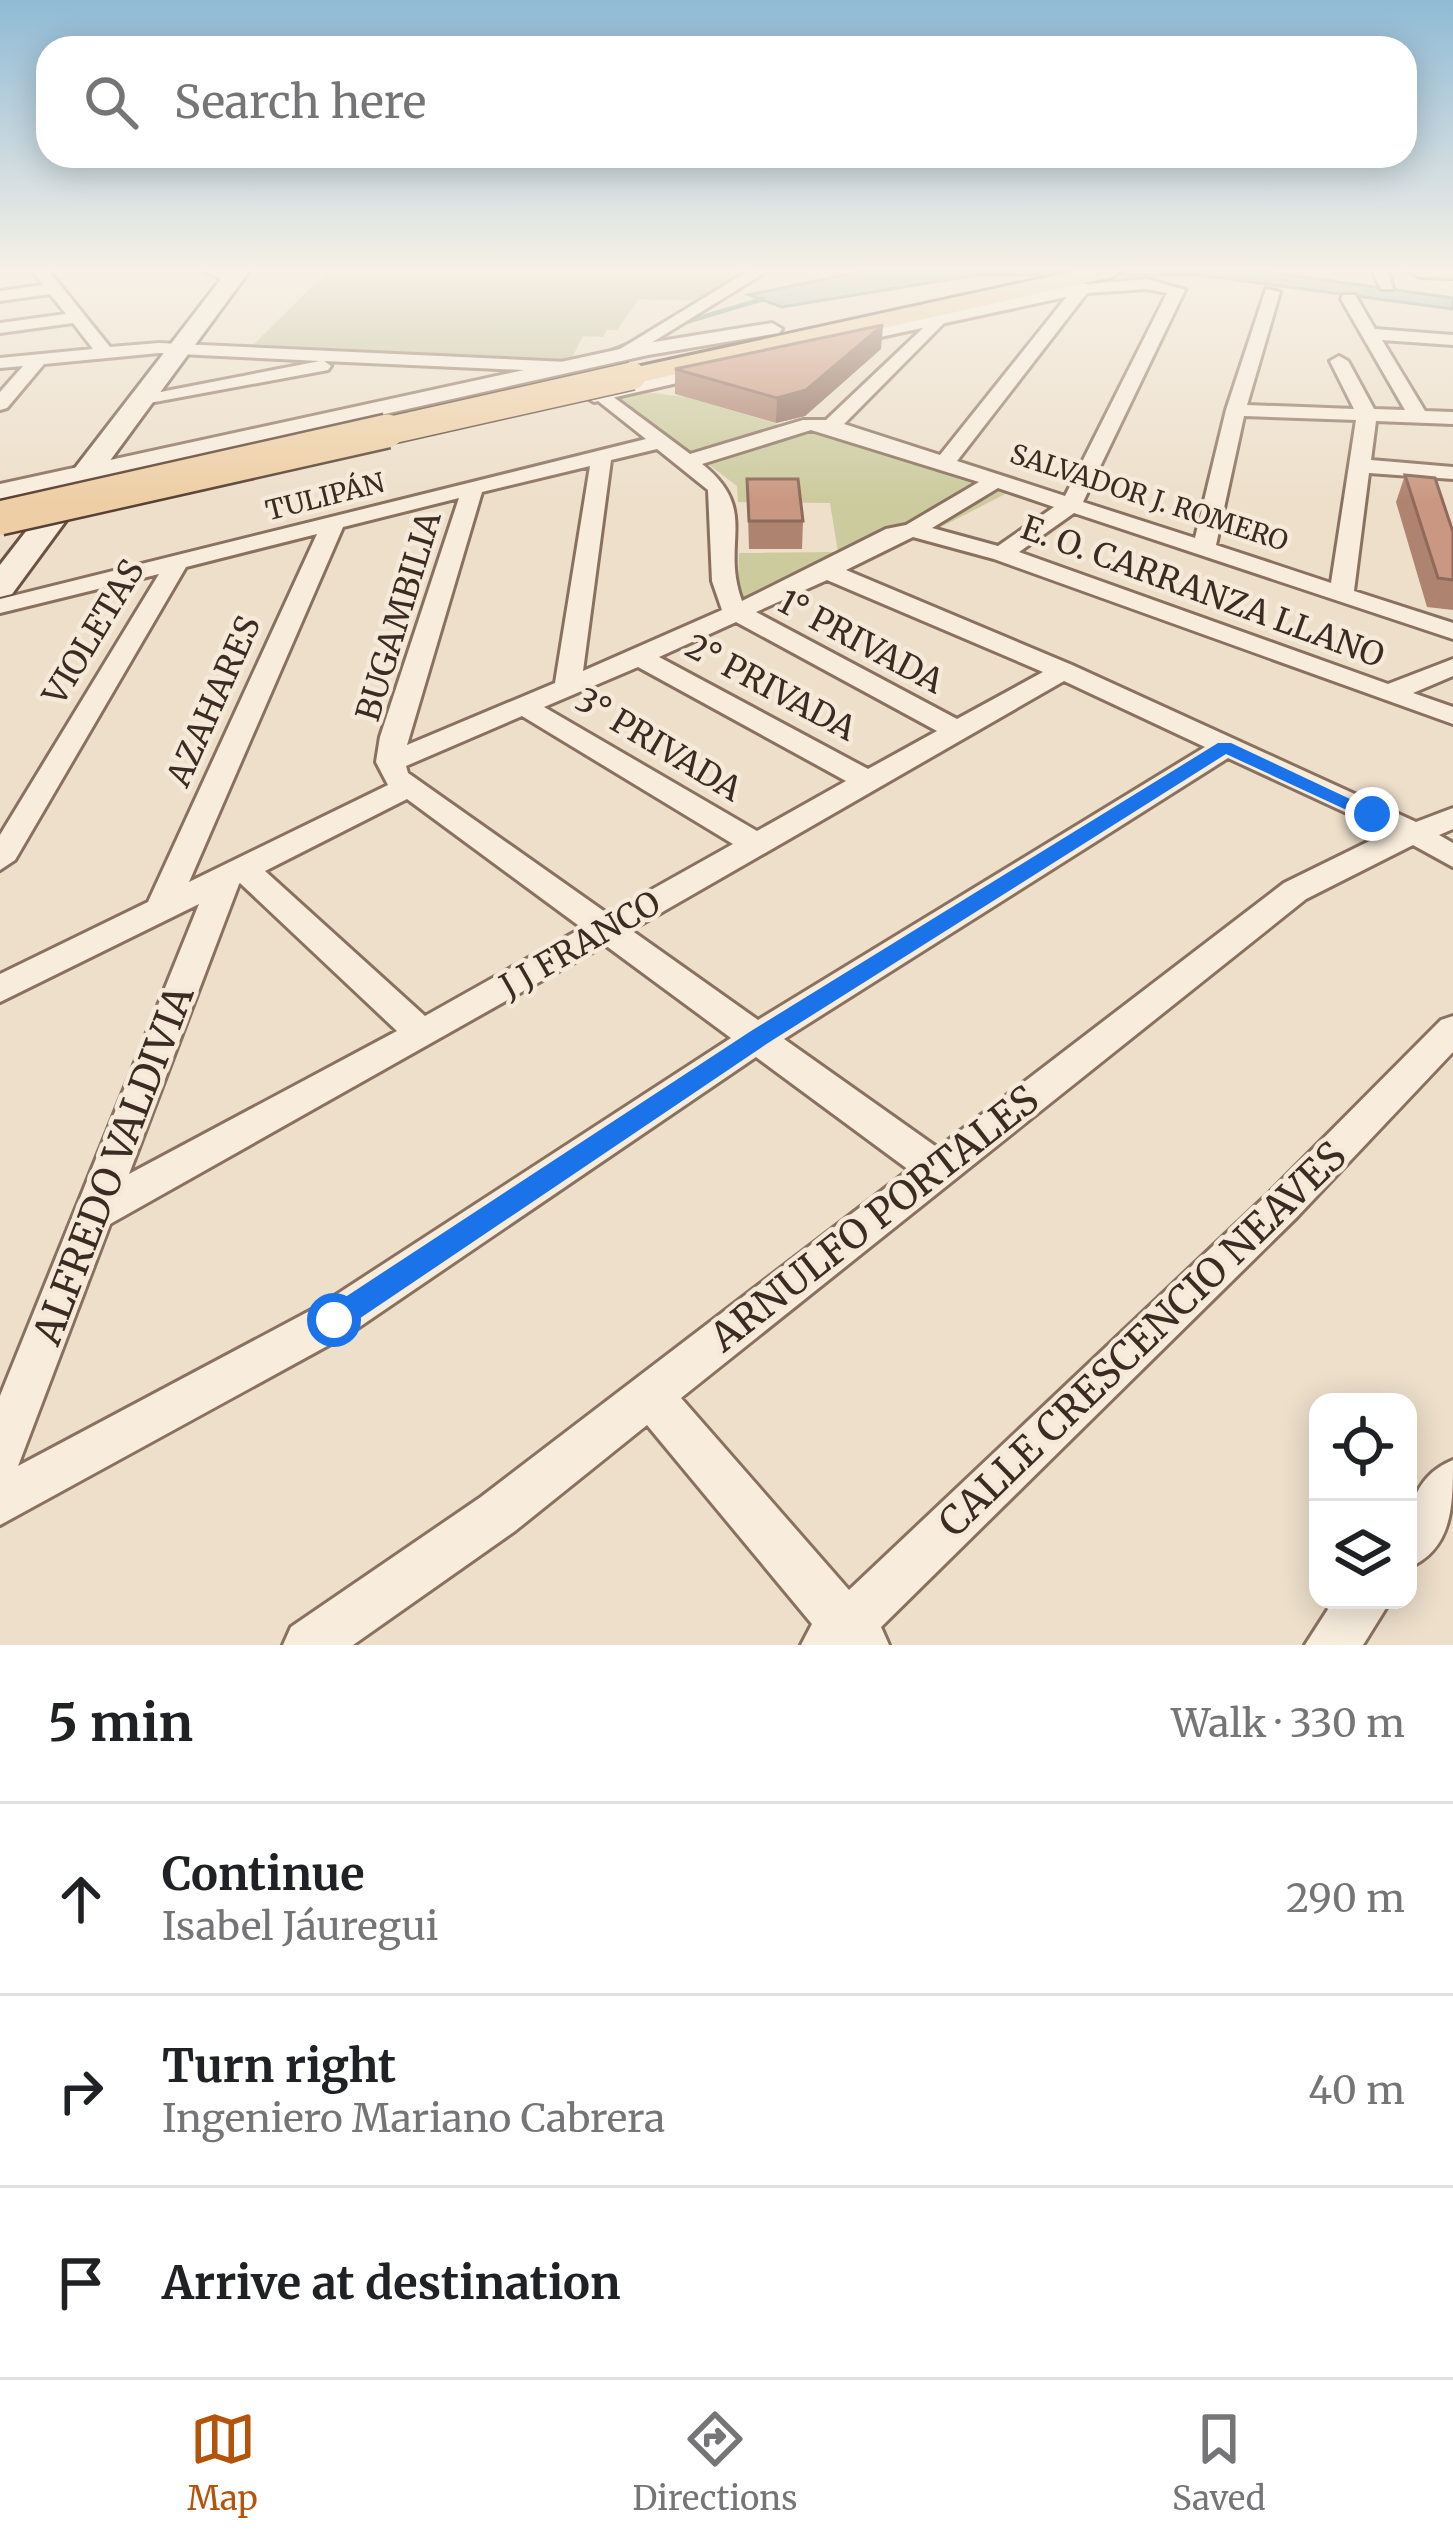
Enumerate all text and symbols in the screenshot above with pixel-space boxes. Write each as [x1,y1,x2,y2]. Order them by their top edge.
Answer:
search box [36,36,1417,168]
icon: search [78,69,144,135]
text: Search here [174,74,426,130]
street label: SALVADOR J. ROMERO [1006,436,1293,558]
street label: TULIPÁN [262,464,388,527]
street label: BUGAMBILIA [347,506,450,726]
street label: E. O. CARRANZA LLANO [1016,507,1390,676]
street label: VIOLETAS [34,552,153,713]
street label: 1° PRIVADA [771,581,951,702]
street label: AZAHARES [157,610,269,794]
street label: 2° PRIVADA [679,626,863,750]
street label: 3° PRIVADA [568,679,750,810]
route end [1345,787,1399,841]
street label: J J FRANCO [492,882,668,1007]
street label: ALFREDO VALDIVIA [22,978,205,1352]
street label: ARNULFO PORTALES [700,1075,1048,1362]
street label: CALLE CRESCENCIO NEAVES [928,1132,1356,1547]
route start [307,1293,361,1347]
map controls [1309,1393,1417,1609]
button: locate [1309,1393,1417,1501]
button: layers [1309,1501,1417,1609]
text: 5 min [48,1691,193,1755]
text: Walk · 330 m [1171,1699,1405,1748]
text: Continue [162,1846,364,1902]
icon: ahead [48,1866,114,1932]
text: 290 m [1286,1874,1405,1923]
text: Isabel Jáuregui [162,1902,438,1951]
text: Turn right [162,2038,396,2094]
icon: right [48,2058,114,2124]
text: 40 m [1308,2066,1405,2115]
text: Ingeniero Mariano Cabrera [162,2094,665,2143]
icon: arrive [48,2250,114,2316]
text: Arrive at destination [162,2255,620,2311]
tab: Map [187,2406,258,2519]
tab: Directions [632,2406,797,2519]
tab: Saved [1172,2406,1266,2519]

